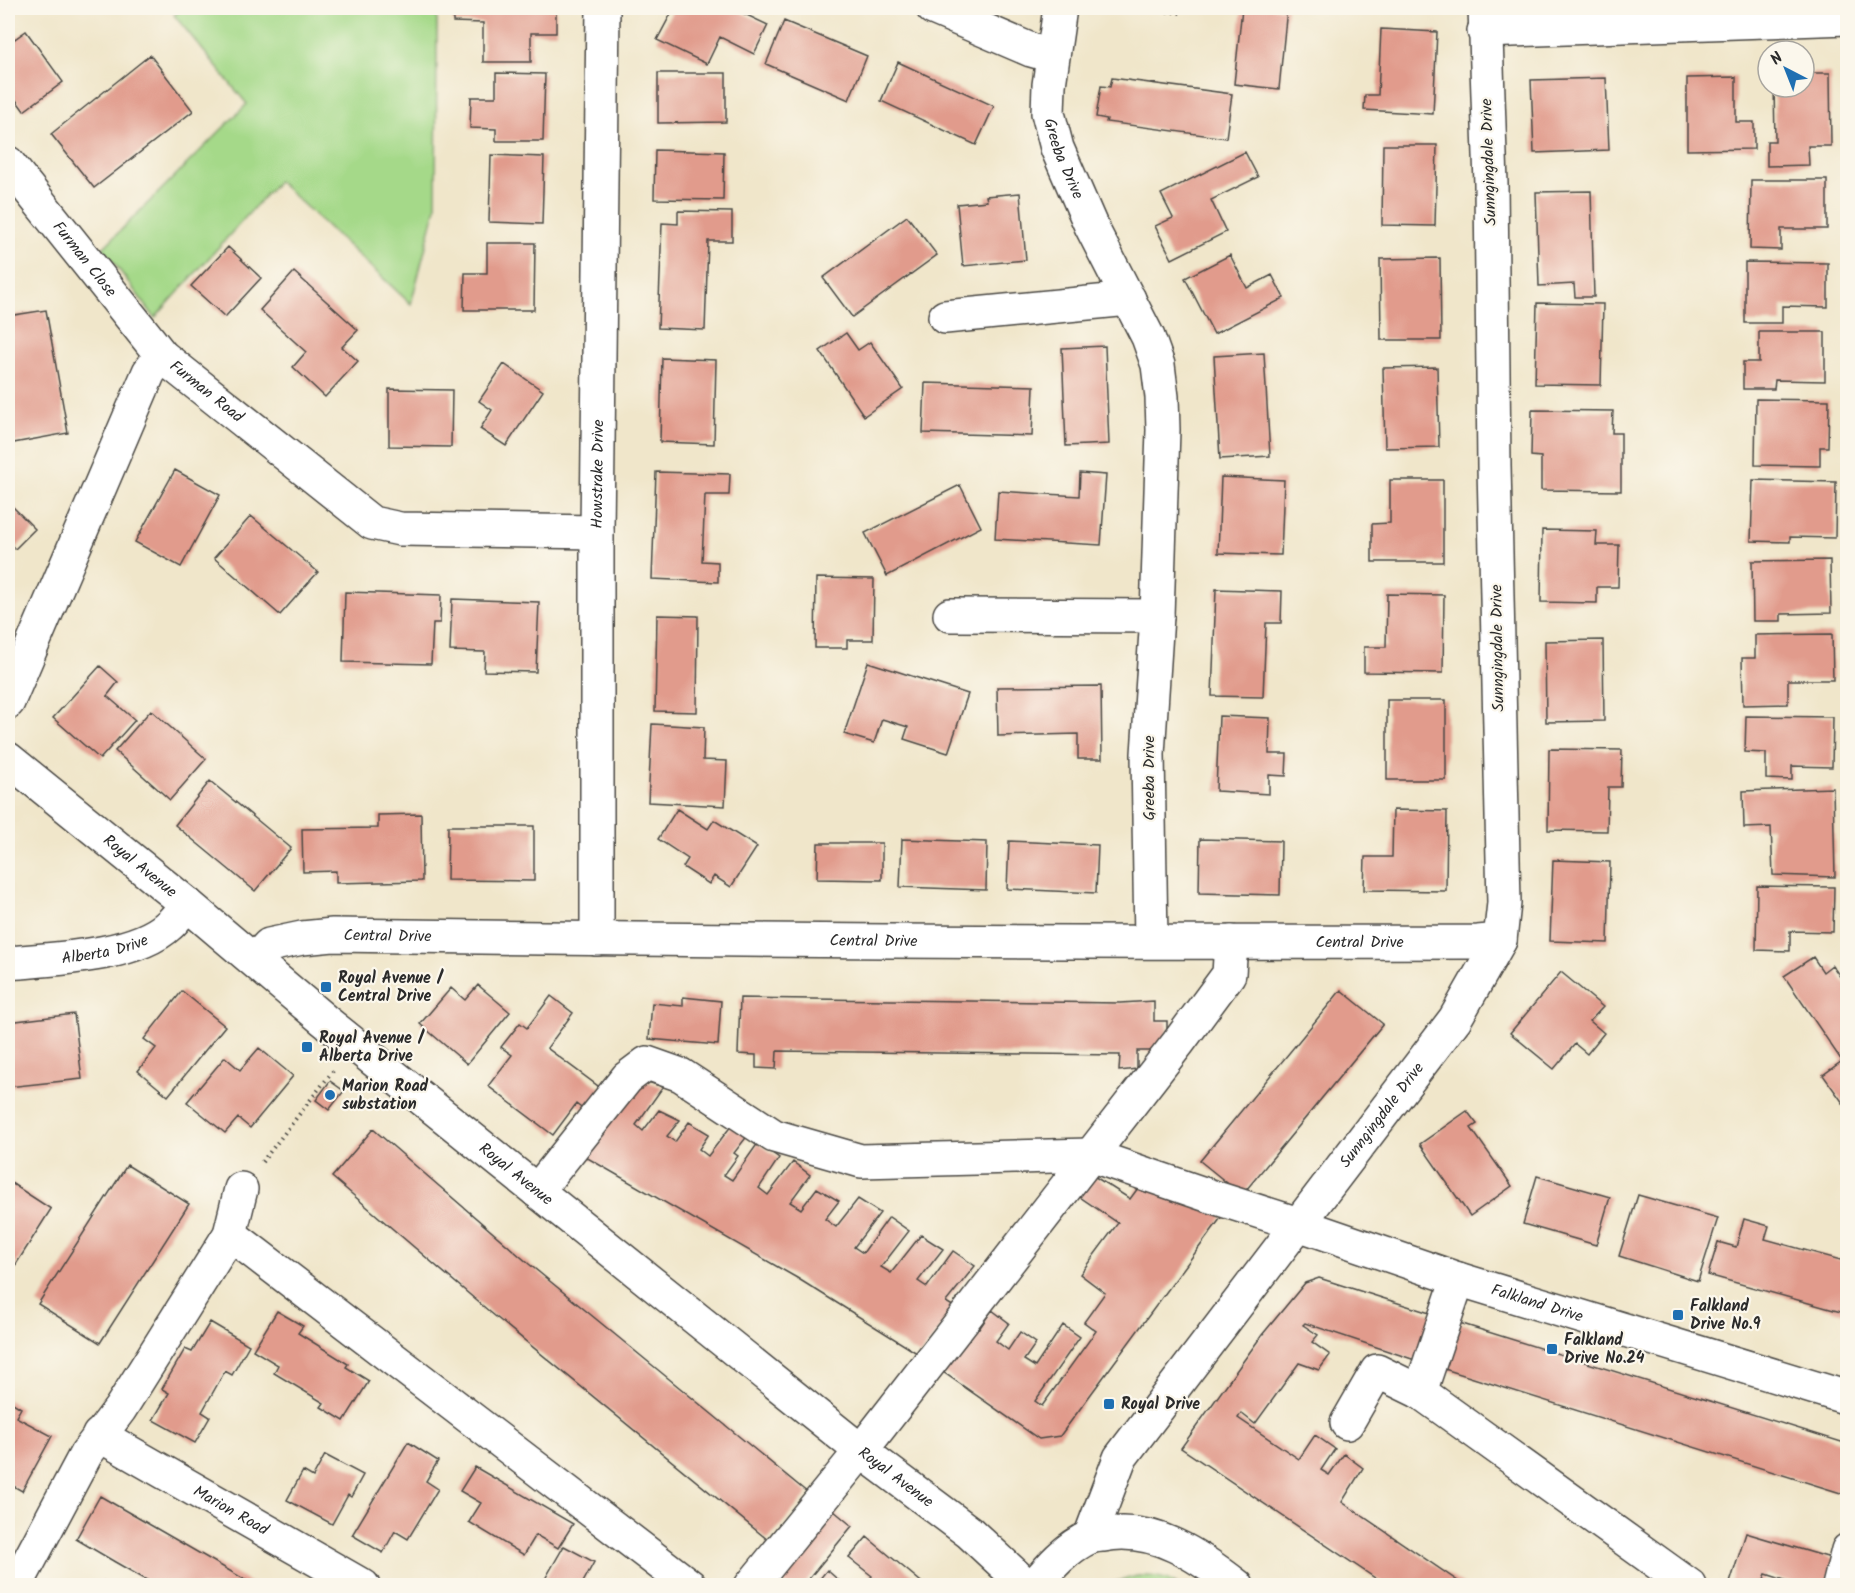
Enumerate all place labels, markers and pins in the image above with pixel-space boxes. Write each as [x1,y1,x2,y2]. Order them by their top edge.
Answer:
place label: Royal Avenue / Central Drive [338,966,444,1009]
marker: Royal Avenue / Central Drive [319,980,333,994]
place label: Royal Avenue / Alberta Drive [319,1026,425,1069]
marker: Royal Avenue / Alberta Drive [300,1040,314,1054]
place label: Marion Road substation [342,1074,429,1117]
marker: Marion Road substation [323,1088,337,1102]
place label: Falkland Drive No.9 [1690,1294,1761,1337]
marker: Falkland Drive No.9 [1671,1308,1685,1322]
place label: Falkland Drive No.24 [1564,1328,1645,1371]
marker: Falkland Drive No.24 [1545,1342,1559,1356]
place label: Royal Drive [1121,1392,1200,1417]
marker: Royal Drive [1102,1397,1116,1411]

